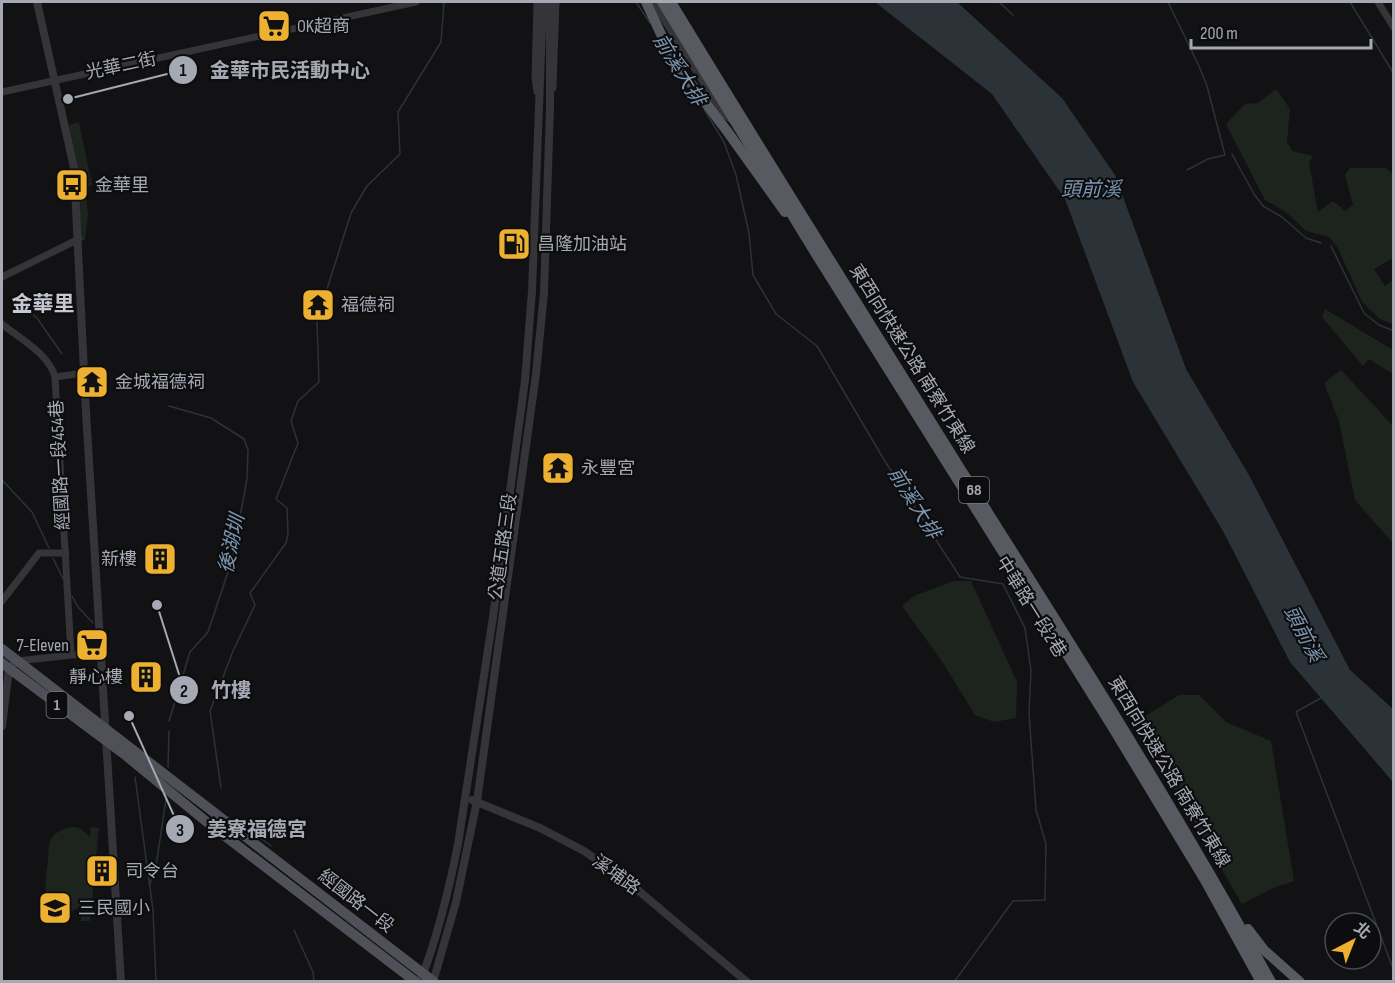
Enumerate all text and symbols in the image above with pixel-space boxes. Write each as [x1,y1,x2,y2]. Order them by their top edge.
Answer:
supermarket icon: OK超商 [256,8,292,44]
scale bar [1191,12,1371,50]
place label: OK超商 [297,16,350,37]
text: 200 m [1200,23,1238,44]
water label: 前溪大排 [648,30,712,113]
street label: 光華二街 [84,48,158,84]
callout: 金華市民活動中心 [168,51,382,89]
text: 金華市民活動中心 [210,59,370,83]
text: 1 [179,60,187,81]
bus stop icon: 金華里 [54,167,90,203]
place label: 金華里 [95,175,149,196]
water label: 頭前溪 [1061,178,1124,202]
fuel station icon: 昌隆加油站 [496,226,532,262]
place label: 昌隆加油站 [537,234,627,255]
street label: 東西向快速公路 南寮竹東線 [845,261,979,457]
temple icon: 福德祠 [300,287,336,323]
district label: 金華里 [12,292,75,317]
place label: 福德祠 [341,295,395,316]
temple icon: 金城福德祠 [74,364,110,400]
place label: 金城福德祠 [115,372,205,393]
street label: 經國路一段454巷 [46,399,74,531]
temple icon: 永豐宮 [540,450,576,486]
place label: 永豐宮 [581,458,635,479]
water label: 前溪大排 [883,463,947,546]
road number: 68 [959,477,989,503]
street label: 公道五路三段 [485,492,521,602]
water label: 後湖圳 [214,509,251,576]
building icon: 新樓 [142,541,178,577]
place label: 新樓 [101,549,137,570]
street label: 中華路一段2巷 [992,552,1070,662]
water label: 頭前溪 [1278,602,1329,669]
supermarket icon: 7-Eleven [74,627,110,663]
place label: 7-Eleven [16,635,69,656]
building icon: 靜心樓 [128,659,164,695]
place label: 靜心樓 [69,667,123,688]
callout: 竹樓 [169,671,263,709]
street label: 東西向快速公路 南寮竹東線 [1104,673,1234,871]
text: 竹樓 [211,679,251,703]
text: 2 [180,681,188,702]
road number: 1 [46,692,68,718]
callout: 姜寮福德宮 [165,810,319,848]
text: 姜寮福德宮 [207,818,307,842]
text: 3 [176,820,184,841]
street label: 溪埔路 [588,851,644,899]
building icon: 司令台 [84,853,120,889]
place label: 司令台 [125,861,179,882]
street label: 經國路一段 [314,865,398,937]
school or university icon: 三民國小 [37,890,73,926]
place label: 三民國小 [78,898,150,919]
north arrow [1323,911,1383,971]
text: 北 [1350,919,1374,943]

